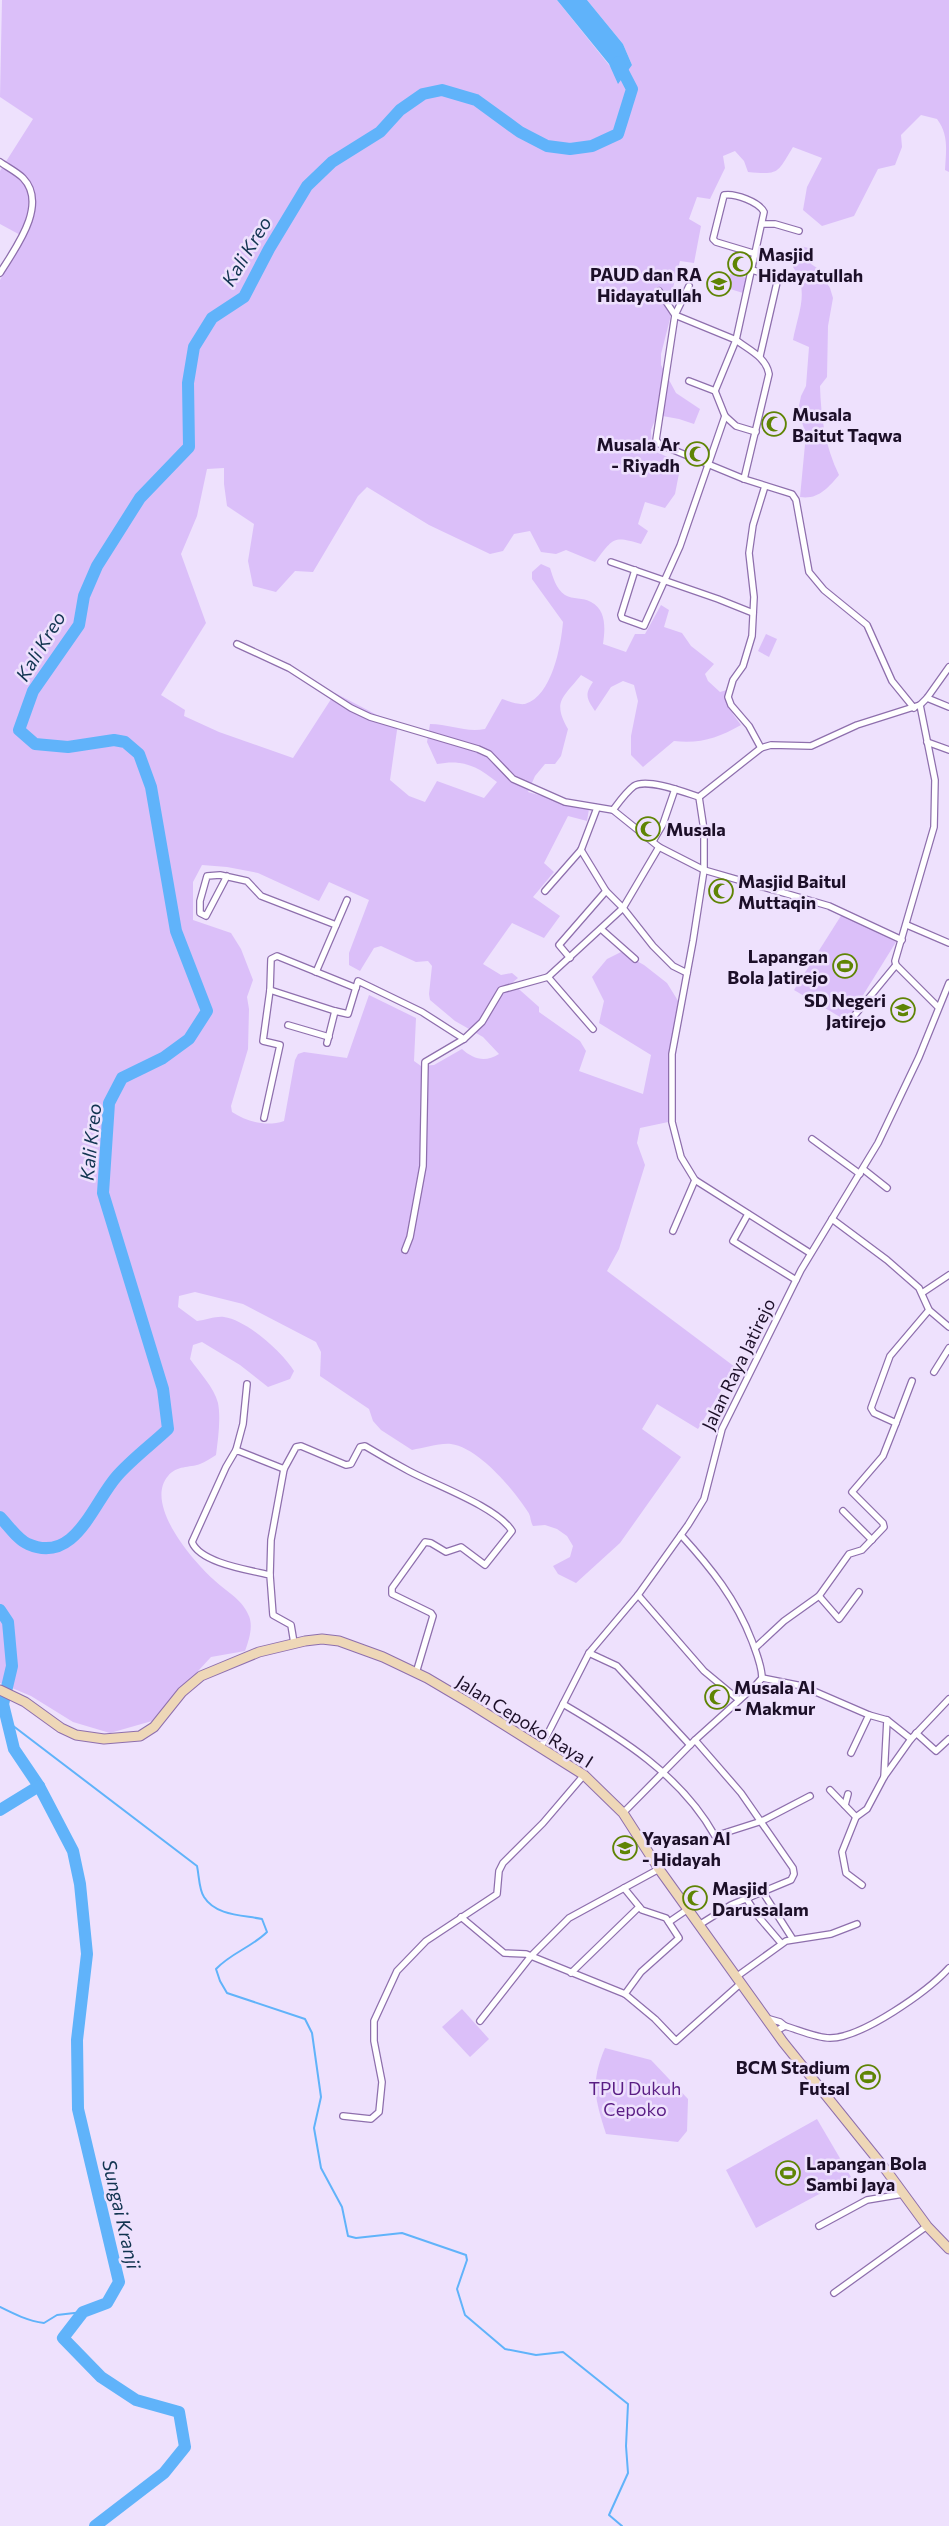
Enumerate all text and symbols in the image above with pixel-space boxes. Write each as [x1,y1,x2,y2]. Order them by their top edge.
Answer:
water label: Kali Kreo [216,212,276,290]
place label: Masjid Hidayatullah [758,243,863,286]
mosque icon: Masjid Hidayatullah [727,251,753,277]
place label: PAUD dan RA Hidayatullah [590,263,702,306]
school or university icon: PAUD dan RA Hidayatullah [706,271,732,297]
place label: Musala Baitut Taqwa [792,403,902,446]
mosque icon: Musala Baitut Taqwa [761,411,787,437]
place label: Musala Ar - Riyadh [596,433,681,476]
mosque icon: Musala Ar - Riyadh [684,441,710,467]
water label: Kali Kreo [10,607,70,685]
mosque icon: Musala [635,816,661,842]
place label: Musala [666,818,726,840]
place label: Masjid Baitul Muttaqin [738,870,846,913]
mosque icon: Masjid Baitul Muttaqin [708,878,734,904]
place label: Lapangan Bola Jatirejo [727,945,828,988]
sports icon: Lapangan Bola Jatirejo [832,953,858,979]
place label: SD Negeri Jatirejo [804,989,886,1032]
school or university icon: SD Negeri Jatirejo [890,997,916,1023]
water label: Kali Kreo [75,1102,105,1182]
street label: Jalan Raya Jatirejo [697,1294,779,1434]
street label: Jalan Cepoko Raya I [452,1670,598,1772]
place label: Musala Al - Makmur [734,1676,816,1719]
mosque icon: Musala Al - Makmur [704,1684,730,1710]
place label: Yayasan Al - Hidayah [642,1827,730,1870]
school or university icon: Yayasan Al - Hidayah [612,1835,638,1861]
place label: Masjid Darussalam [712,1877,809,1920]
mosque icon: Masjid Darussalam [682,1885,708,1911]
place label: BCM Stadium Futsal [736,2056,850,2099]
sports icon: BCM Stadium Futsal [855,2064,881,2090]
park label: TPU Dukuh Cepoko [589,2077,681,2120]
place label: Lapangan Bola Sambi Jaya [806,2152,927,2195]
water label: Sungai Kranji [98,2157,146,2272]
sports icon: Lapangan Bola Sambi Jaya [775,2160,801,2186]

